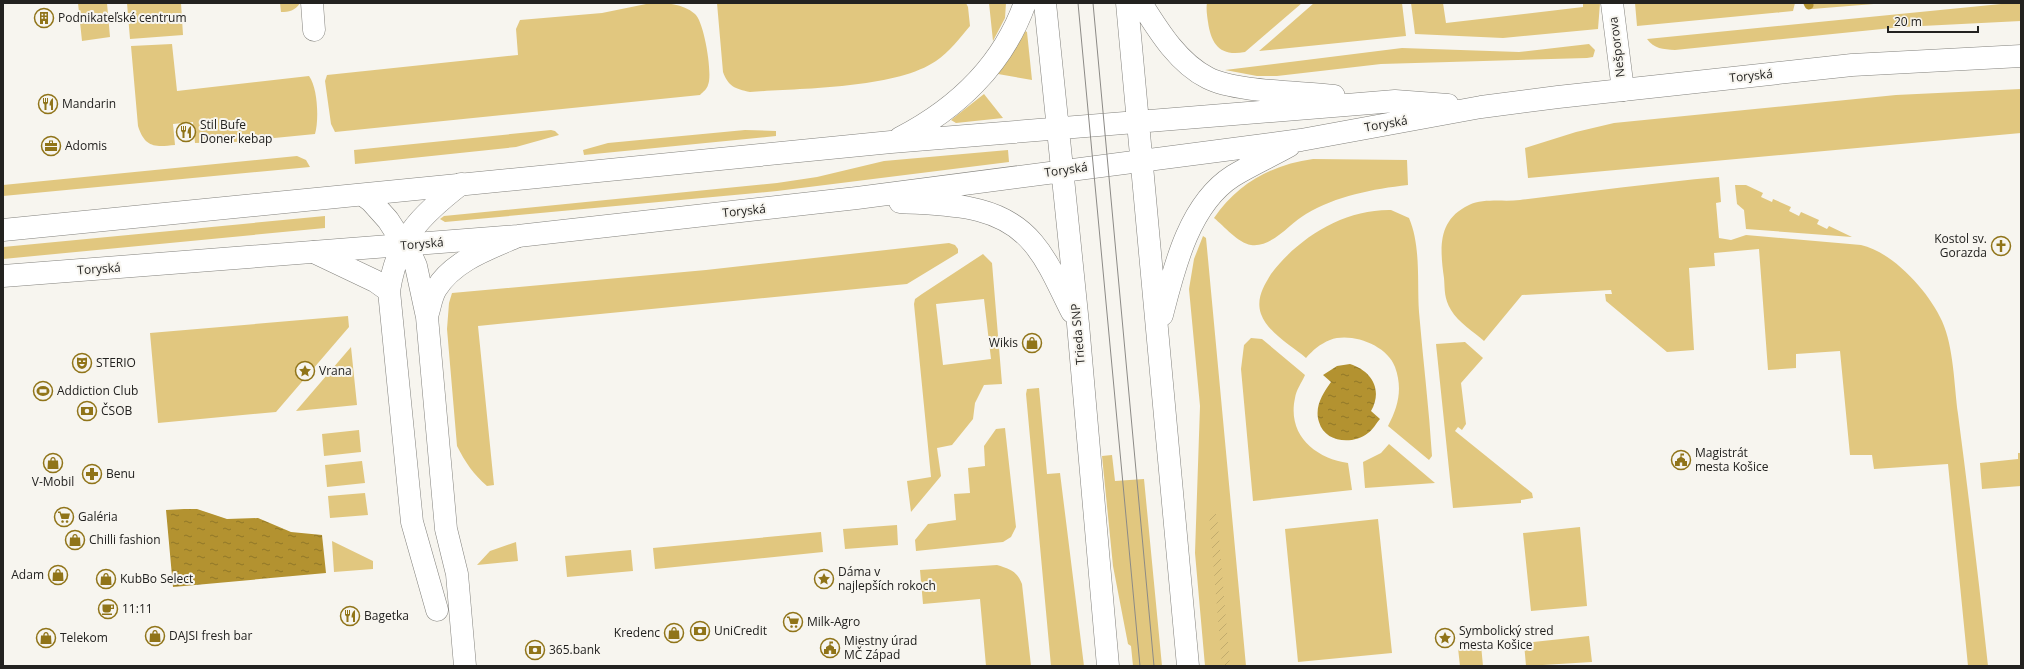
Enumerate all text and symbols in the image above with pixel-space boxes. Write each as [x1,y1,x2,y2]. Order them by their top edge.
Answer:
building icon: Podnikateľské centrum [33,7,55,29]
scale bar [1888,8,1978,34]
place label: Podnikateľské centrum [58,9,187,26]
text: 20 m [1894,13,1922,30]
street label: Nešporova [1604,16,1629,78]
street label: Toryská [1728,65,1773,86]
restaurant icon: Mandarin [37,93,59,115]
place label: Mandarin [62,95,116,112]
street label: Toryská [1363,111,1409,136]
place label: Stil Bufe Doner kebap [200,116,272,147]
restaurant icon: Stil Bufe Doner kebap [175,121,197,143]
office icon: Adomis [40,135,62,157]
place label: Adomis [65,137,107,154]
street label: Toryská [1043,158,1089,181]
street label: Toryská [721,200,766,221]
place label: Kostol sv. Gorazda [1934,230,1987,261]
street label: Toryská [400,233,444,254]
church icon: Kostol sv. Gorazda [1990,235,2012,257]
street label: Toryská [77,259,121,278]
street label: Trieda SNP [1066,303,1089,365]
shop icon: Wikis [1021,332,1043,354]
place label: Wikis [989,334,1018,351]
theatre icon: STERIO [71,352,93,374]
place label: STERIO [96,354,136,371]
place icon: Vrana [294,360,316,382]
place label: Vrana [319,362,352,379]
sports icon: Addiction Club [32,380,54,402]
place label: Addiction Club [57,382,138,399]
bank icon: ČSOB [76,400,98,422]
place label: ČSOB [101,402,132,419]
place label: Magistrát mesta Košice [1695,444,1769,475]
public building icon: Magistrát mesta Košice [1670,449,1692,471]
shop icon: V-Mobil [42,452,64,474]
pharmacy icon: Benu [81,463,103,485]
place label: Benu [106,465,135,482]
place label: V-Mobil [32,473,74,490]
supermarket icon: Galéria [53,506,75,528]
place label: Galéria [78,508,118,525]
shop icon: Chilli fashion [64,529,86,551]
place label: Chilli fashion [89,531,161,548]
place label: Dáma v najlepších rokoch [838,563,936,594]
shop icon: Adam [47,564,69,586]
place label: Adam [11,566,44,583]
shop icon: KubBo Select [95,568,117,590]
place icon: Dáma v najlepších rokoch [813,568,835,590]
place label: KubBo Select [120,570,193,587]
cafe icon: 11:11 [97,598,119,620]
place label: 11:11 [122,600,153,617]
restaurant icon: Bagetka [339,605,361,627]
place label: Bagetka [364,607,409,624]
supermarket icon: Milk-Agro [782,611,804,633]
place label: Milk-Agro [807,613,860,630]
bank icon: UniCredit [689,620,711,642]
shop icon: Kredenc [663,622,685,644]
place label: UniCredit [714,622,767,639]
place label: Symbolický stred mesta Košice [1459,622,1553,653]
place label: Kredenc [614,624,660,641]
shop icon: DAJSI fresh bar [144,625,166,647]
shop icon: Telekom [35,627,57,649]
place label: DAJSI fresh bar [169,627,252,644]
place icon: Symbolický stred mesta Košice [1434,627,1456,649]
place label: Telekom [60,629,108,646]
place label: Miestny úrad MČ Západ [844,632,917,663]
public building icon: Miestny úrad MČ Západ [819,637,841,659]
bank icon: 365.bank [524,639,546,661]
place label: 365.bank [549,641,601,658]

